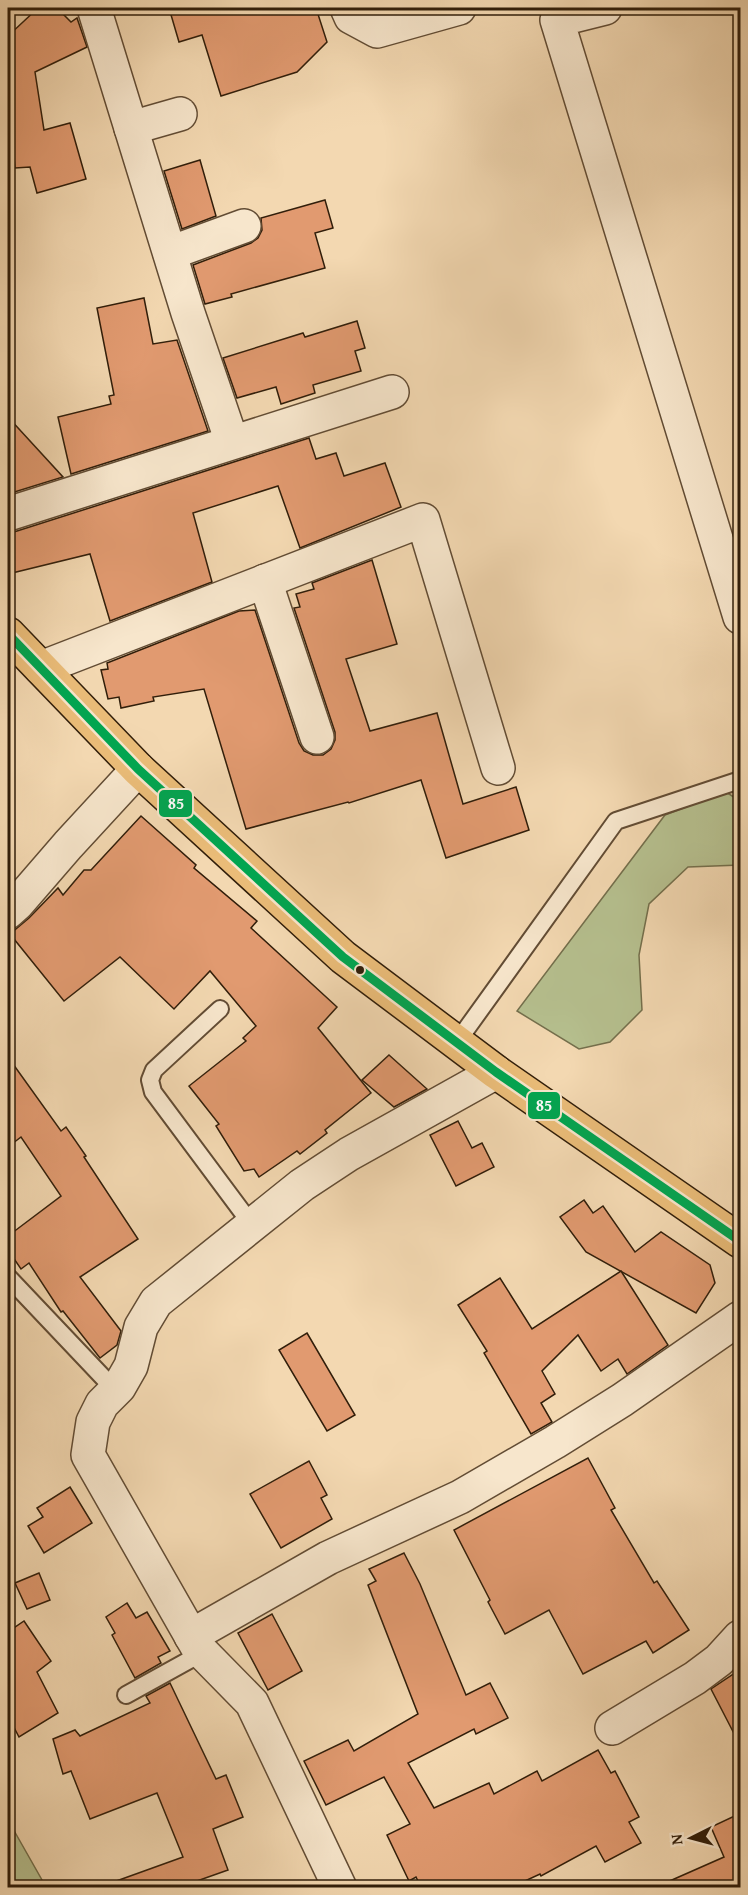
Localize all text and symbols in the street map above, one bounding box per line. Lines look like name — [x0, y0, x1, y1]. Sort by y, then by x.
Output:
line badge: 85 — [158, 789, 193, 818]
text: 85 — [168, 791, 184, 815]
unlabelled marker — [354, 964, 366, 976]
line badge: 85 — [527, 1091, 561, 1120]
text: 85 — [536, 1093, 552, 1117]
north arrow — [661, 1808, 721, 1868]
text: N — [664, 1833, 689, 1846]

